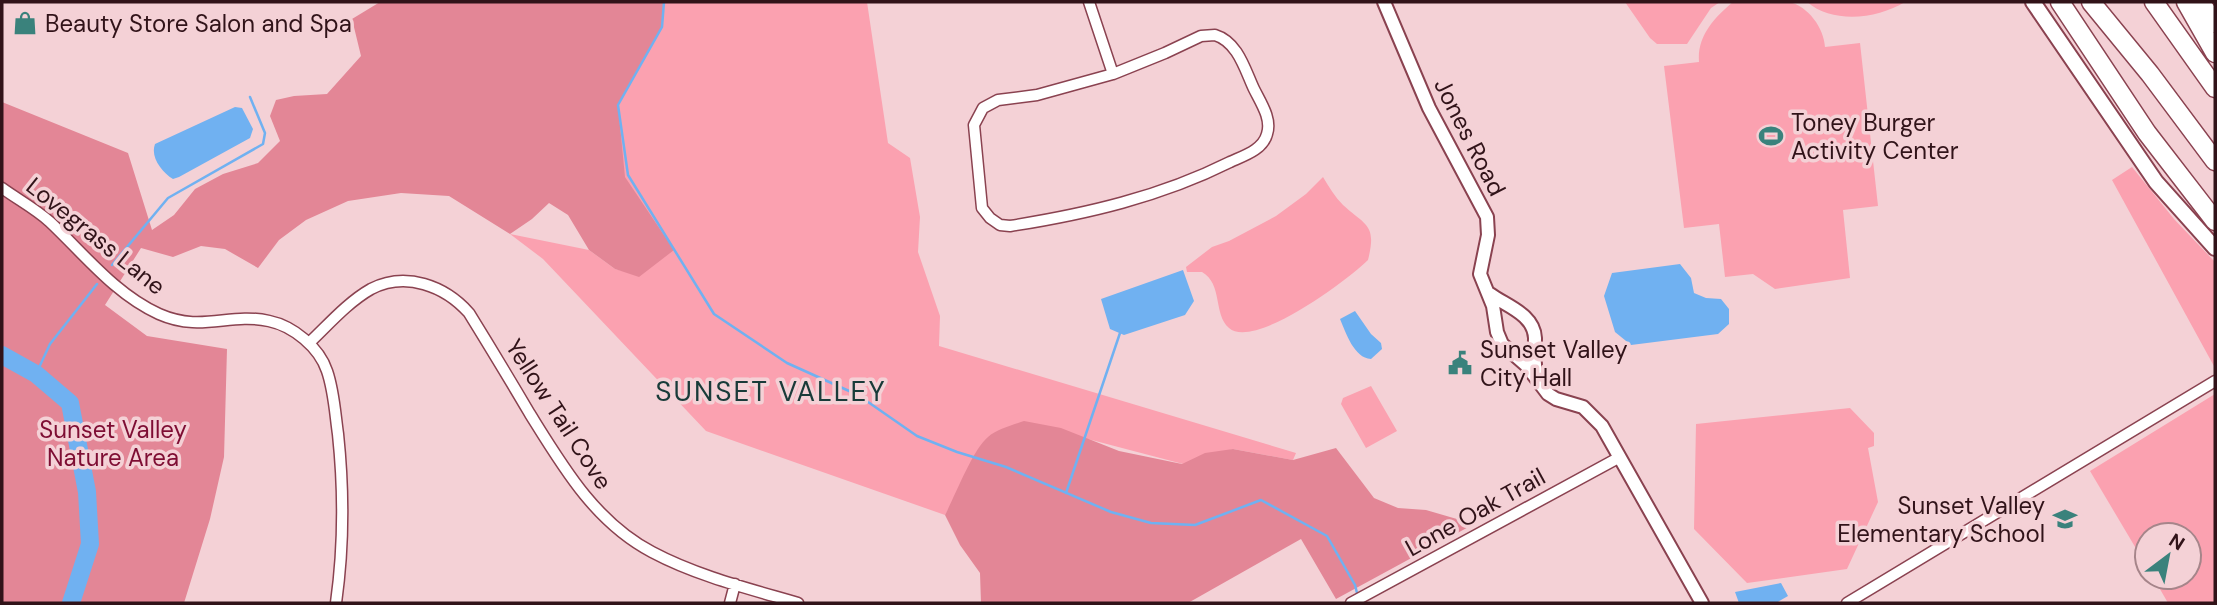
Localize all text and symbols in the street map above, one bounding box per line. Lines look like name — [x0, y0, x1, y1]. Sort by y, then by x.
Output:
place label: Beauty Store Salon and Spa — [45, 8, 352, 39]
shop icon: Beauty Store Salon and Spa — [11, 9, 39, 37]
street label: Jones Road — [1427, 73, 1513, 201]
place label: Toney Burger Activity Center — [1791, 107, 1959, 166]
sports icon: Toney Burger Activity Center — [1757, 122, 1785, 150]
street label: Lovegrass Lane — [20, 170, 172, 302]
street label: Yellow Tail Cove — [499, 333, 619, 495]
place label: Sunset Valley City Hall — [1480, 334, 1627, 393]
public building icon: Sunset Valley City Hall — [1446, 349, 1474, 377]
district label: SUNSET VALLEY — [655, 373, 887, 410]
park label: Sunset Valley Nature Area — [39, 414, 187, 473]
street label: Lone Oak Trail — [1400, 461, 1550, 563]
place label: Sunset Valley Elementary School — [1837, 490, 2045, 549]
school or university icon: Sunset Valley Elementary School — [2051, 505, 2079, 533]
north arrow — [2133, 521, 2203, 591]
text: N — [2164, 528, 2189, 556]

